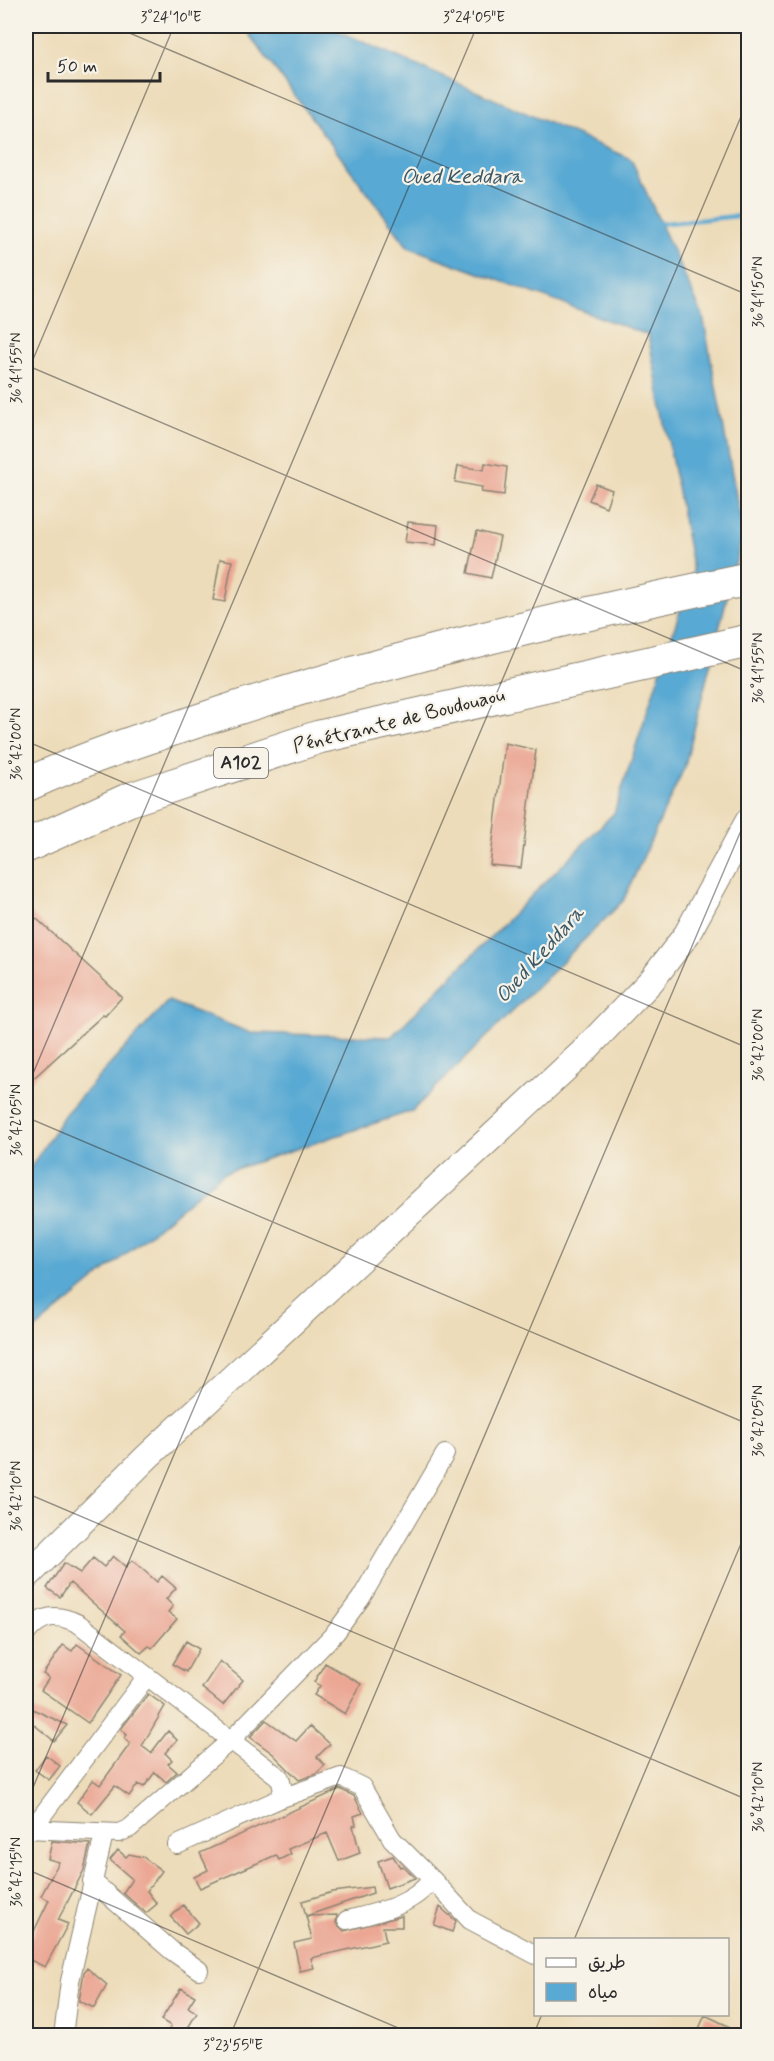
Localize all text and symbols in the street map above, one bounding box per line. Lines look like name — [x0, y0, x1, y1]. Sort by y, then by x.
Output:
text: 3°24'10"E — [141, 8, 202, 28]
text: 3°24'05"E — [443, 8, 505, 28]
scale bar — [48, 45, 160, 83]
text: 50 m — [57, 55, 97, 79]
water label: Oued Keddara — [401, 163, 524, 191]
text: 36°41'50"N — [749, 256, 769, 328]
text: 36°41'55"N — [7, 333, 27, 403]
text: 36°41'55"N — [749, 633, 769, 703]
street label: Pénétrante de Boudouaou — [290, 682, 508, 760]
text: 36°42'00"N — [7, 708, 27, 780]
road number: A102 — [214, 748, 268, 778]
water label: Oued Keddara — [489, 900, 592, 1009]
text: 36°42'00"N — [749, 1009, 769, 1081]
text: 36°42'05"N — [7, 1084, 27, 1156]
text: 36°42'05"N — [749, 1385, 769, 1457]
text: 36°42'10"N — [7, 1461, 27, 1531]
text: 36°42'10"N — [749, 1762, 769, 1832]
text: 36°42'15"N — [7, 1837, 27, 1907]
legend — [534, 1938, 729, 2016]
text: طريق — [588, 1951, 626, 1975]
text: مياه — [588, 1981, 618, 2005]
text: 3°23'55"E — [203, 2036, 263, 2056]

